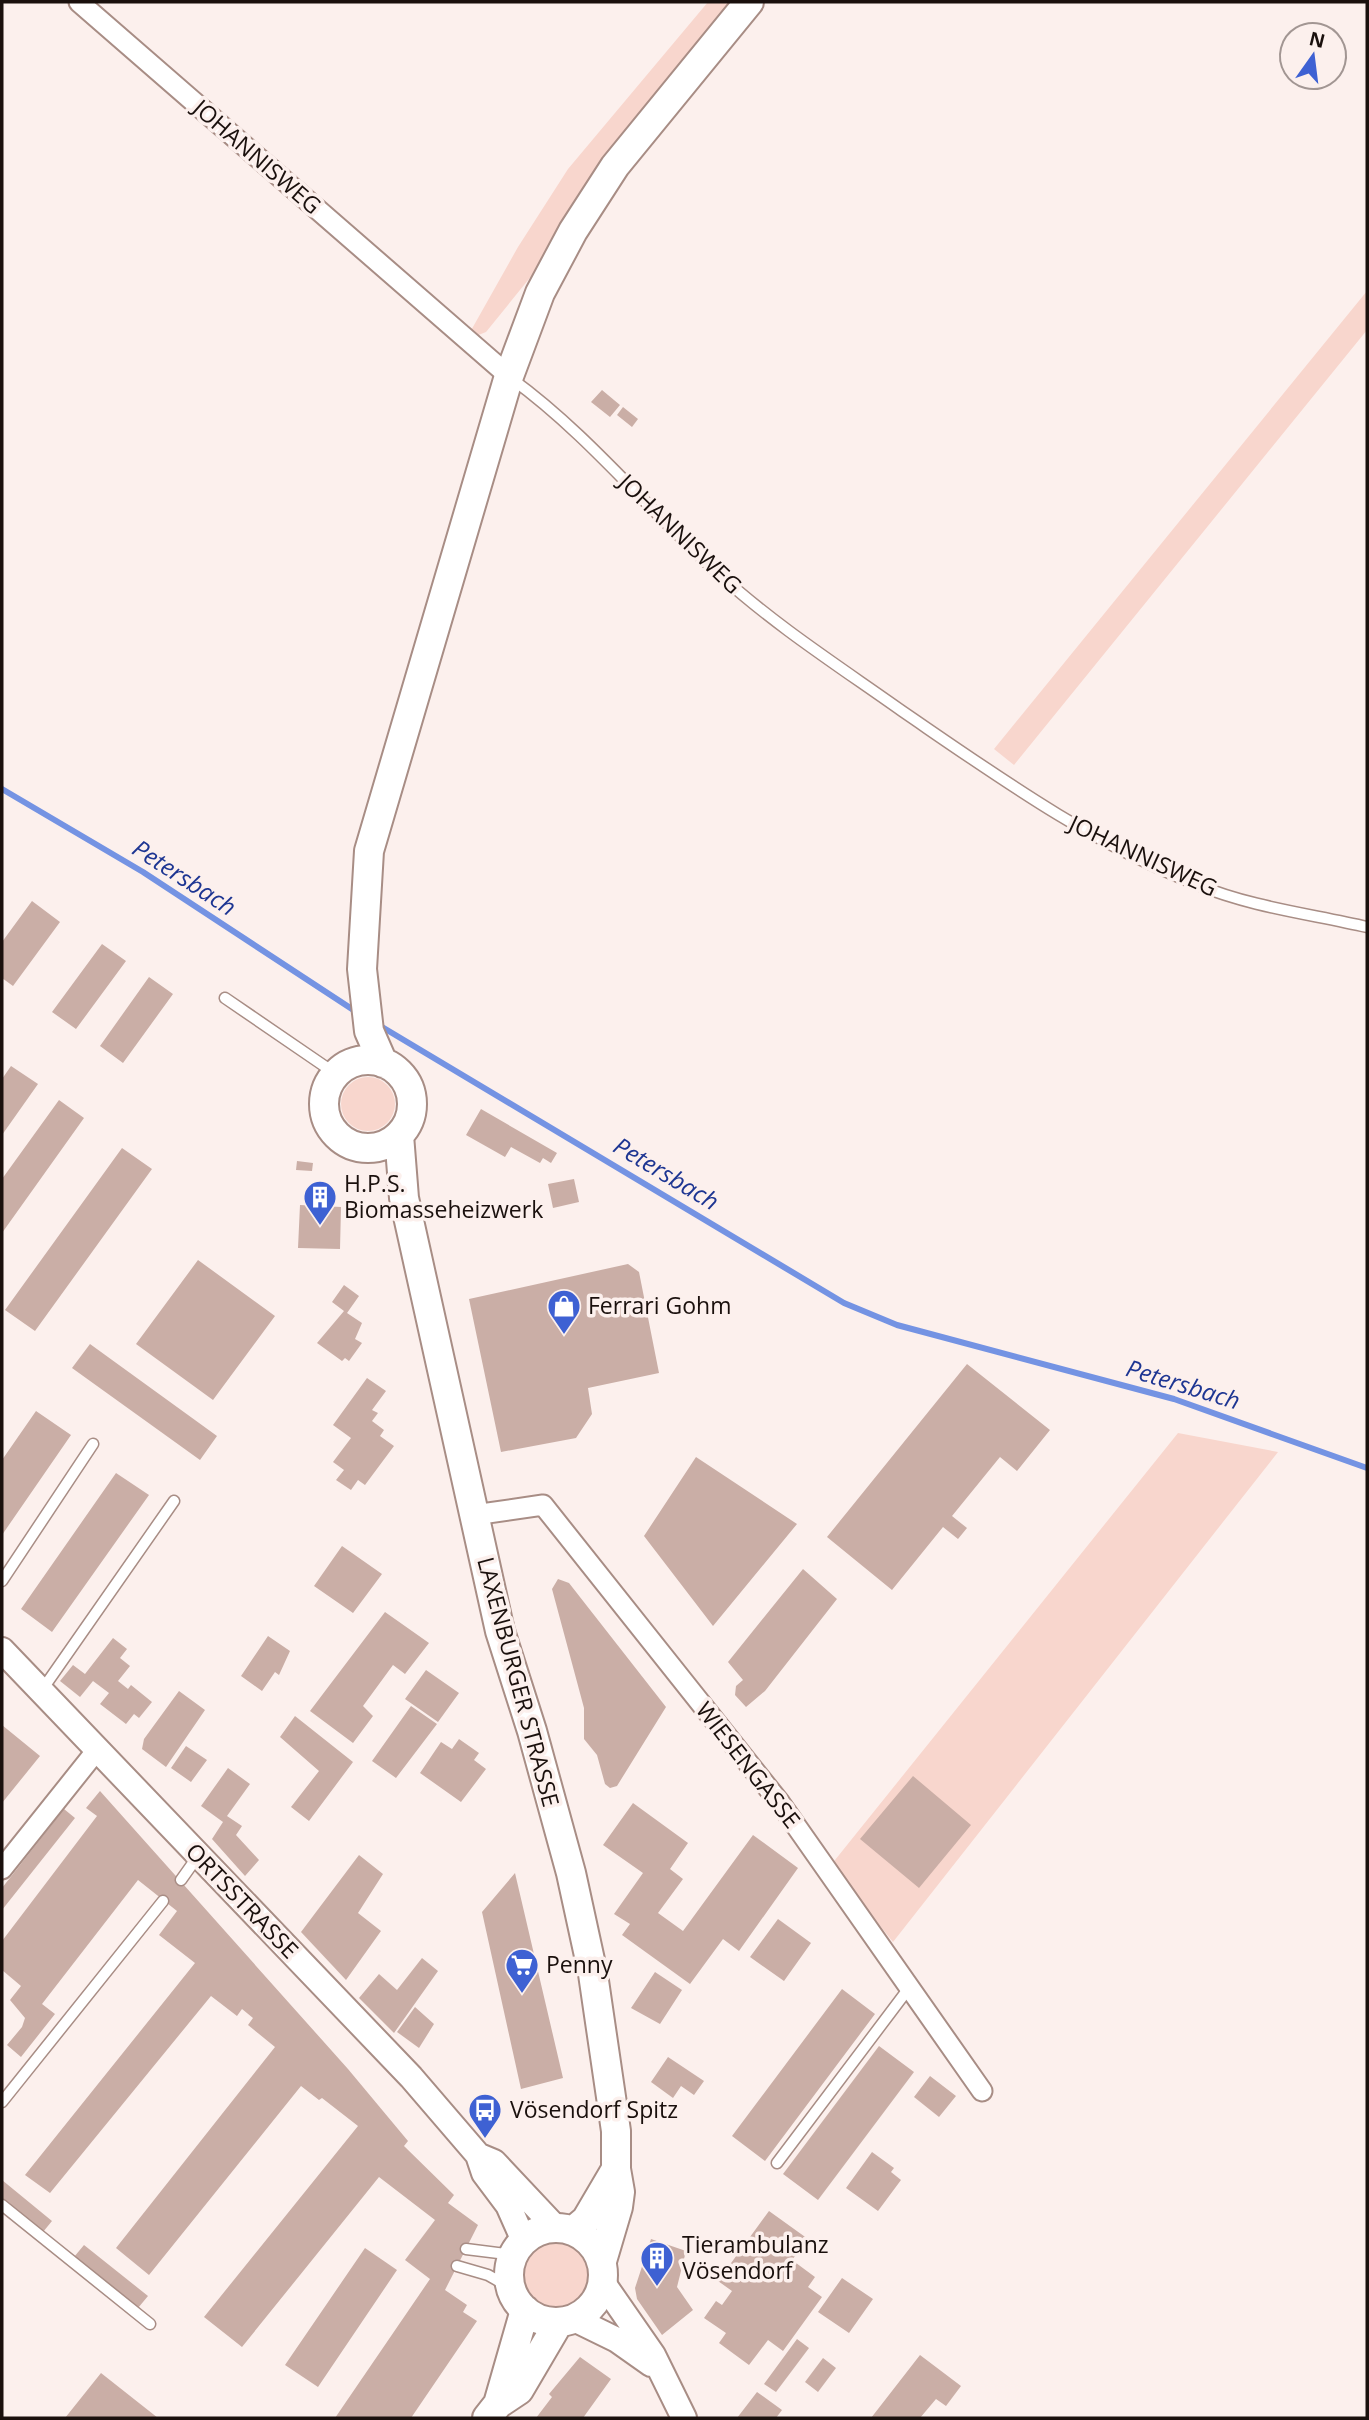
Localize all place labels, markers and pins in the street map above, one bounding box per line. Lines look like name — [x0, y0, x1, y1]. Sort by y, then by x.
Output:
place label: H.P.S. Biomasseheizwerk — [344, 1167, 543, 1225]
building icon: H.P.S. Biomasseheizwerk — [301, 1178, 339, 1227]
shop icon: Ferrari Gohm — [545, 1287, 583, 1336]
place label: Ferrari Gohm — [588, 1289, 732, 1321]
supermarket icon: Penny — [503, 1946, 541, 1995]
place label: Penny — [546, 1948, 613, 1980]
bus stop icon: Vösendorf Spitz — [466, 2091, 504, 2140]
place label: Vösendorf Spitz — [510, 2093, 678, 2125]
place label: Tierambulanz Vösendorf — [682, 2228, 829, 2286]
building icon: Tierambulanz Vösendorf — [638, 2239, 676, 2288]

